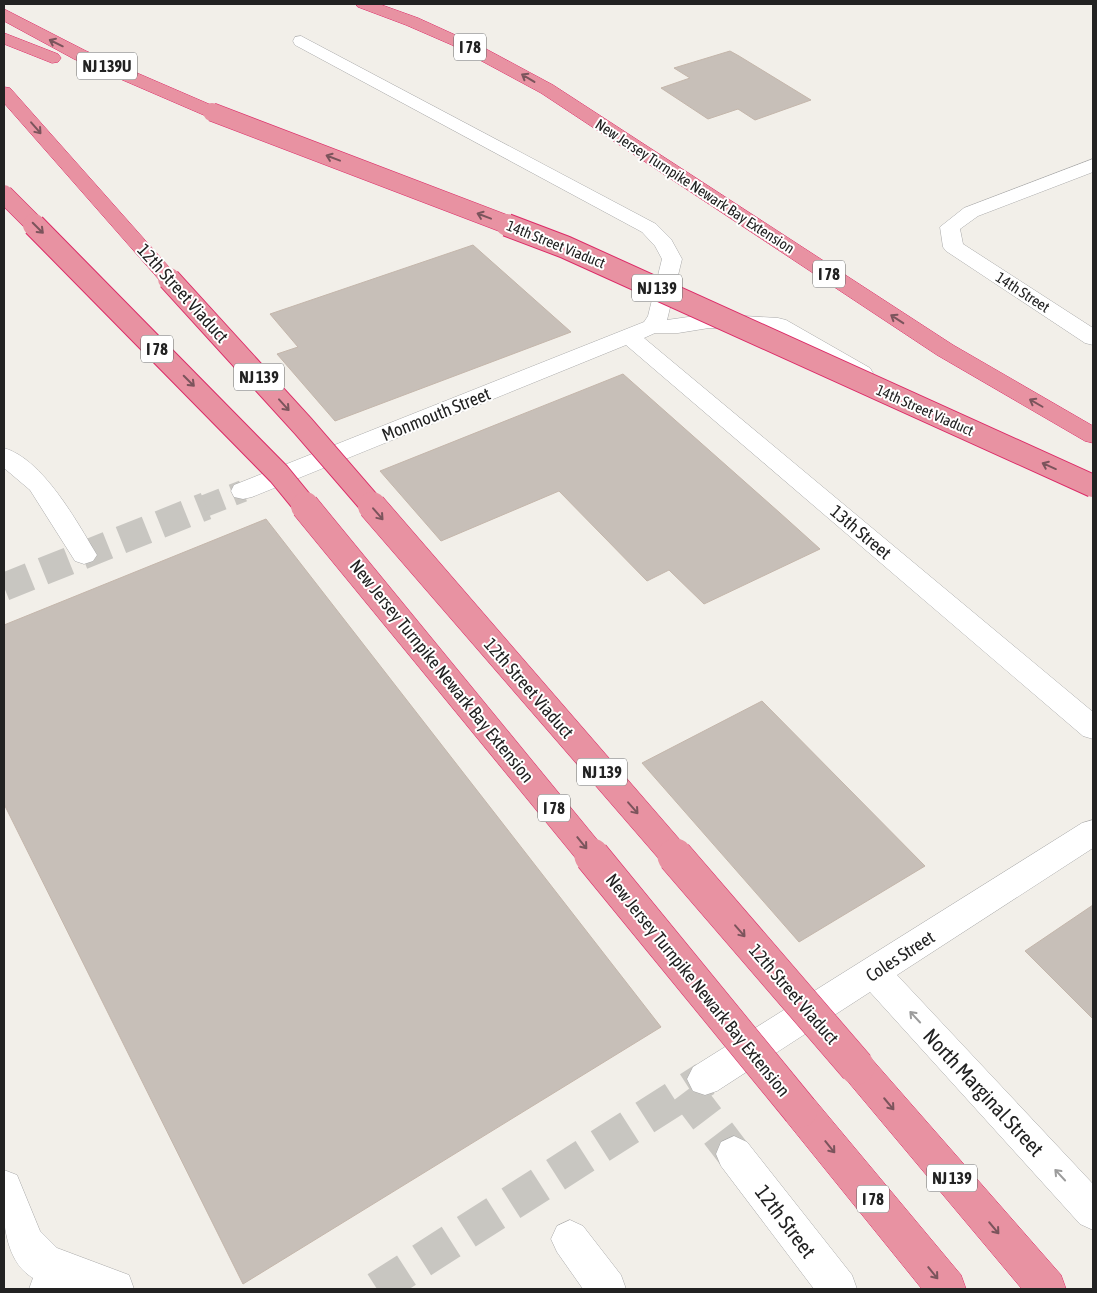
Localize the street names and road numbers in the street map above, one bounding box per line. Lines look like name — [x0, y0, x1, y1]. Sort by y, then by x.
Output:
road number: I 78 — [454, 34, 486, 61]
road number: NJ 139U — [77, 52, 137, 80]
street label: New Jersey Turnpike Newark Bay Extension — [592, 115, 798, 257]
street label: 14th Street Viaduct — [504, 217, 608, 271]
street label: 12th Street Viaduct — [133, 239, 233, 347]
road number: I 78 — [813, 260, 845, 288]
street label: 14th Street — [993, 268, 1053, 316]
road number: NJ 139 — [632, 274, 682, 302]
road number: I 78 — [141, 336, 173, 362]
road number: NJ 139 — [234, 364, 284, 391]
street label: 14th Street Viaduct — [874, 381, 976, 439]
street label: Monmouth Street — [379, 383, 493, 445]
street label: 13th Street — [826, 501, 896, 563]
street label: New Jersey Turnpike Newark Bay Extension — [346, 555, 538, 787]
street label: 12th Street Viaduct — [480, 634, 578, 742]
road number: NJ 139 — [577, 759, 627, 786]
road number: I 78 — [538, 794, 570, 821]
street label: New Jersey Turnpike Newark Bay Extension — [602, 869, 794, 1101]
street label: Coles Street — [862, 926, 938, 986]
street label: 12th Street Viaduct — [745, 940, 843, 1048]
street label: North Marginal Street — [919, 1023, 1049, 1161]
road number: NJ 139 — [927, 1164, 977, 1192]
street label: 12th Street — [751, 1180, 821, 1262]
road number: I 78 — [857, 1186, 889, 1212]

